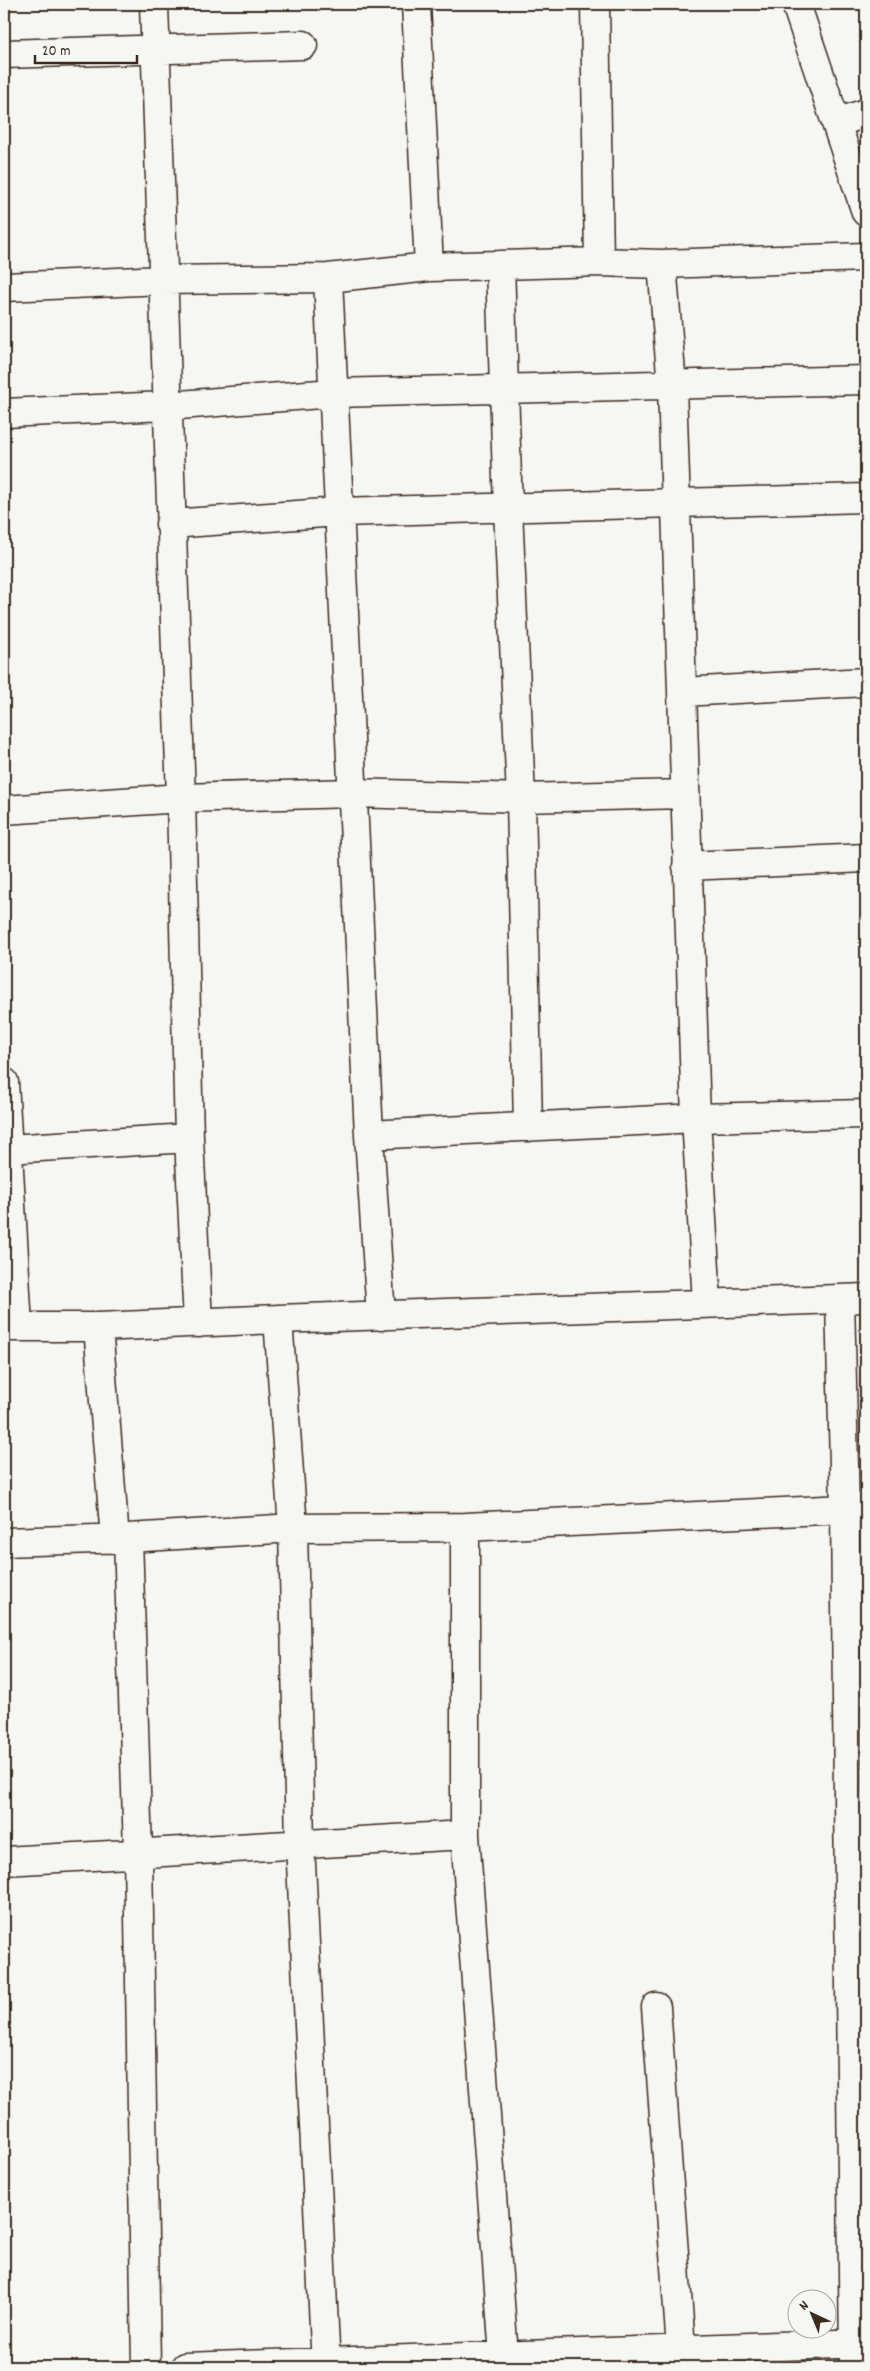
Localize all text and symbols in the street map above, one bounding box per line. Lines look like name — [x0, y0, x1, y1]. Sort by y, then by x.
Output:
scale bar — [35, 32, 138, 64]
text: 20 m — [42, 41, 70, 63]
north arrow — [788, 2288, 838, 2338]
text: N — [795, 2296, 814, 2316]

